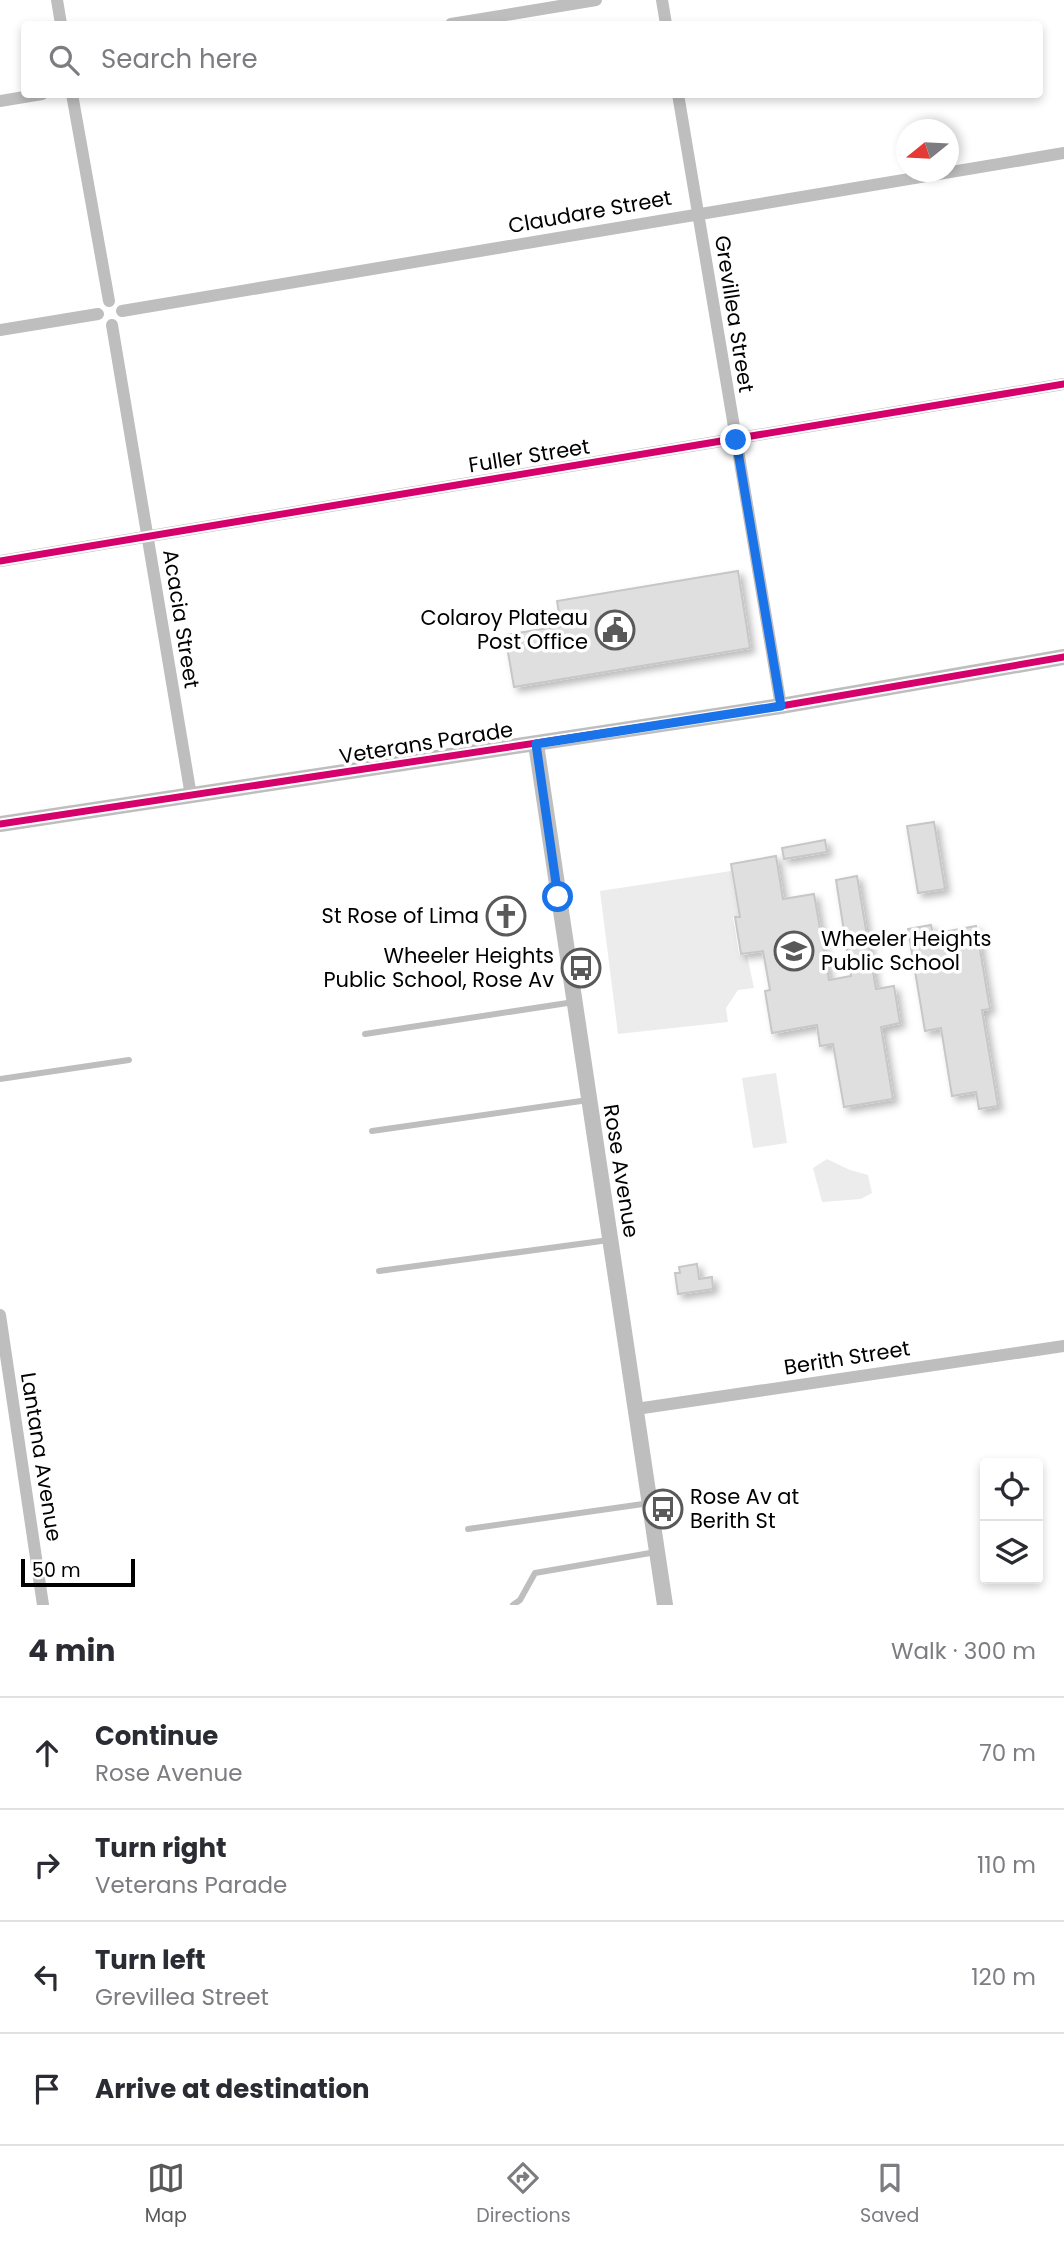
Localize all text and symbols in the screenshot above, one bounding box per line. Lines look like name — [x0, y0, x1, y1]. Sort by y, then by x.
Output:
search box — [21, 21, 1043, 98]
icon: search — [45, 41, 83, 79]
text: Search here — [101, 41, 258, 77]
north arrow — [896, 119, 959, 182]
street label: Claudare Street — [506, 183, 674, 240]
street label: Grevillea Street — [708, 233, 761, 395]
route end — [720, 424, 751, 455]
street label: Fuller Street — [466, 432, 592, 479]
street label: Acacia Street — [156, 547, 207, 690]
place label: Colaroy Plateau Post Office — [420, 603, 588, 656]
public building icon: Colaroy Plateau Post Office — [594, 609, 636, 651]
street label: Veterans Parade — [337, 714, 515, 771]
route start — [542, 881, 573, 912]
church icon: St Rose of Lima — [485, 895, 527, 937]
place label: St Rose of Lima — [322, 901, 479, 930]
place label: Wheeler Heights Public School — [821, 924, 992, 977]
school or university icon: Wheeler Heights Public School — [773, 930, 815, 972]
place label: Wheeler Heights Public School, Rose Av — [323, 941, 554, 994]
bus stop icon: Wheeler Heights Public School, Rose Av — [560, 947, 602, 989]
street label: Rose Avenue — [597, 1102, 646, 1240]
street label: Berith Street — [782, 1333, 912, 1382]
street label: Lantana Avenue — [14, 1370, 69, 1543]
map controls — [980, 1458, 1043, 1584]
button: locate — [980, 1458, 1043, 1521]
place label: Rose Av at Berith St — [690, 1482, 799, 1535]
bus stop icon: Rose Av at Berith St — [642, 1488, 684, 1530]
button: layers — [980, 1521, 1043, 1584]
scale bar — [21, 1556, 135, 1588]
text: 50 m — [32, 1557, 81, 1584]
text: 4 min — [28, 1629, 116, 1672]
text: Walk · 300 m — [891, 1635, 1036, 1667]
text: Continue — [95, 1718, 218, 1754]
icon: ahead — [28, 1734, 66, 1772]
text: 70 m — [979, 1737, 1036, 1769]
text: Rose Avenue — [95, 1757, 242, 1789]
text: Turn right — [95, 1830, 227, 1866]
icon: right — [28, 1846, 66, 1884]
text: 110 m — [977, 1849, 1036, 1881]
text: Veterans Parade — [95, 1869, 287, 1901]
text: Turn left — [95, 1942, 206, 1978]
icon: left — [28, 1958, 66, 1996]
text: 120 m — [971, 1961, 1036, 1993]
text: Grevillea Street — [95, 1981, 269, 2013]
icon: arrive — [28, 2070, 66, 2108]
text: Arrive at destination — [95, 2071, 370, 2107]
tab: Map — [145, 2159, 187, 2230]
tab: Directions — [476, 2159, 571, 2230]
tab: Saved — [860, 2159, 919, 2230]

